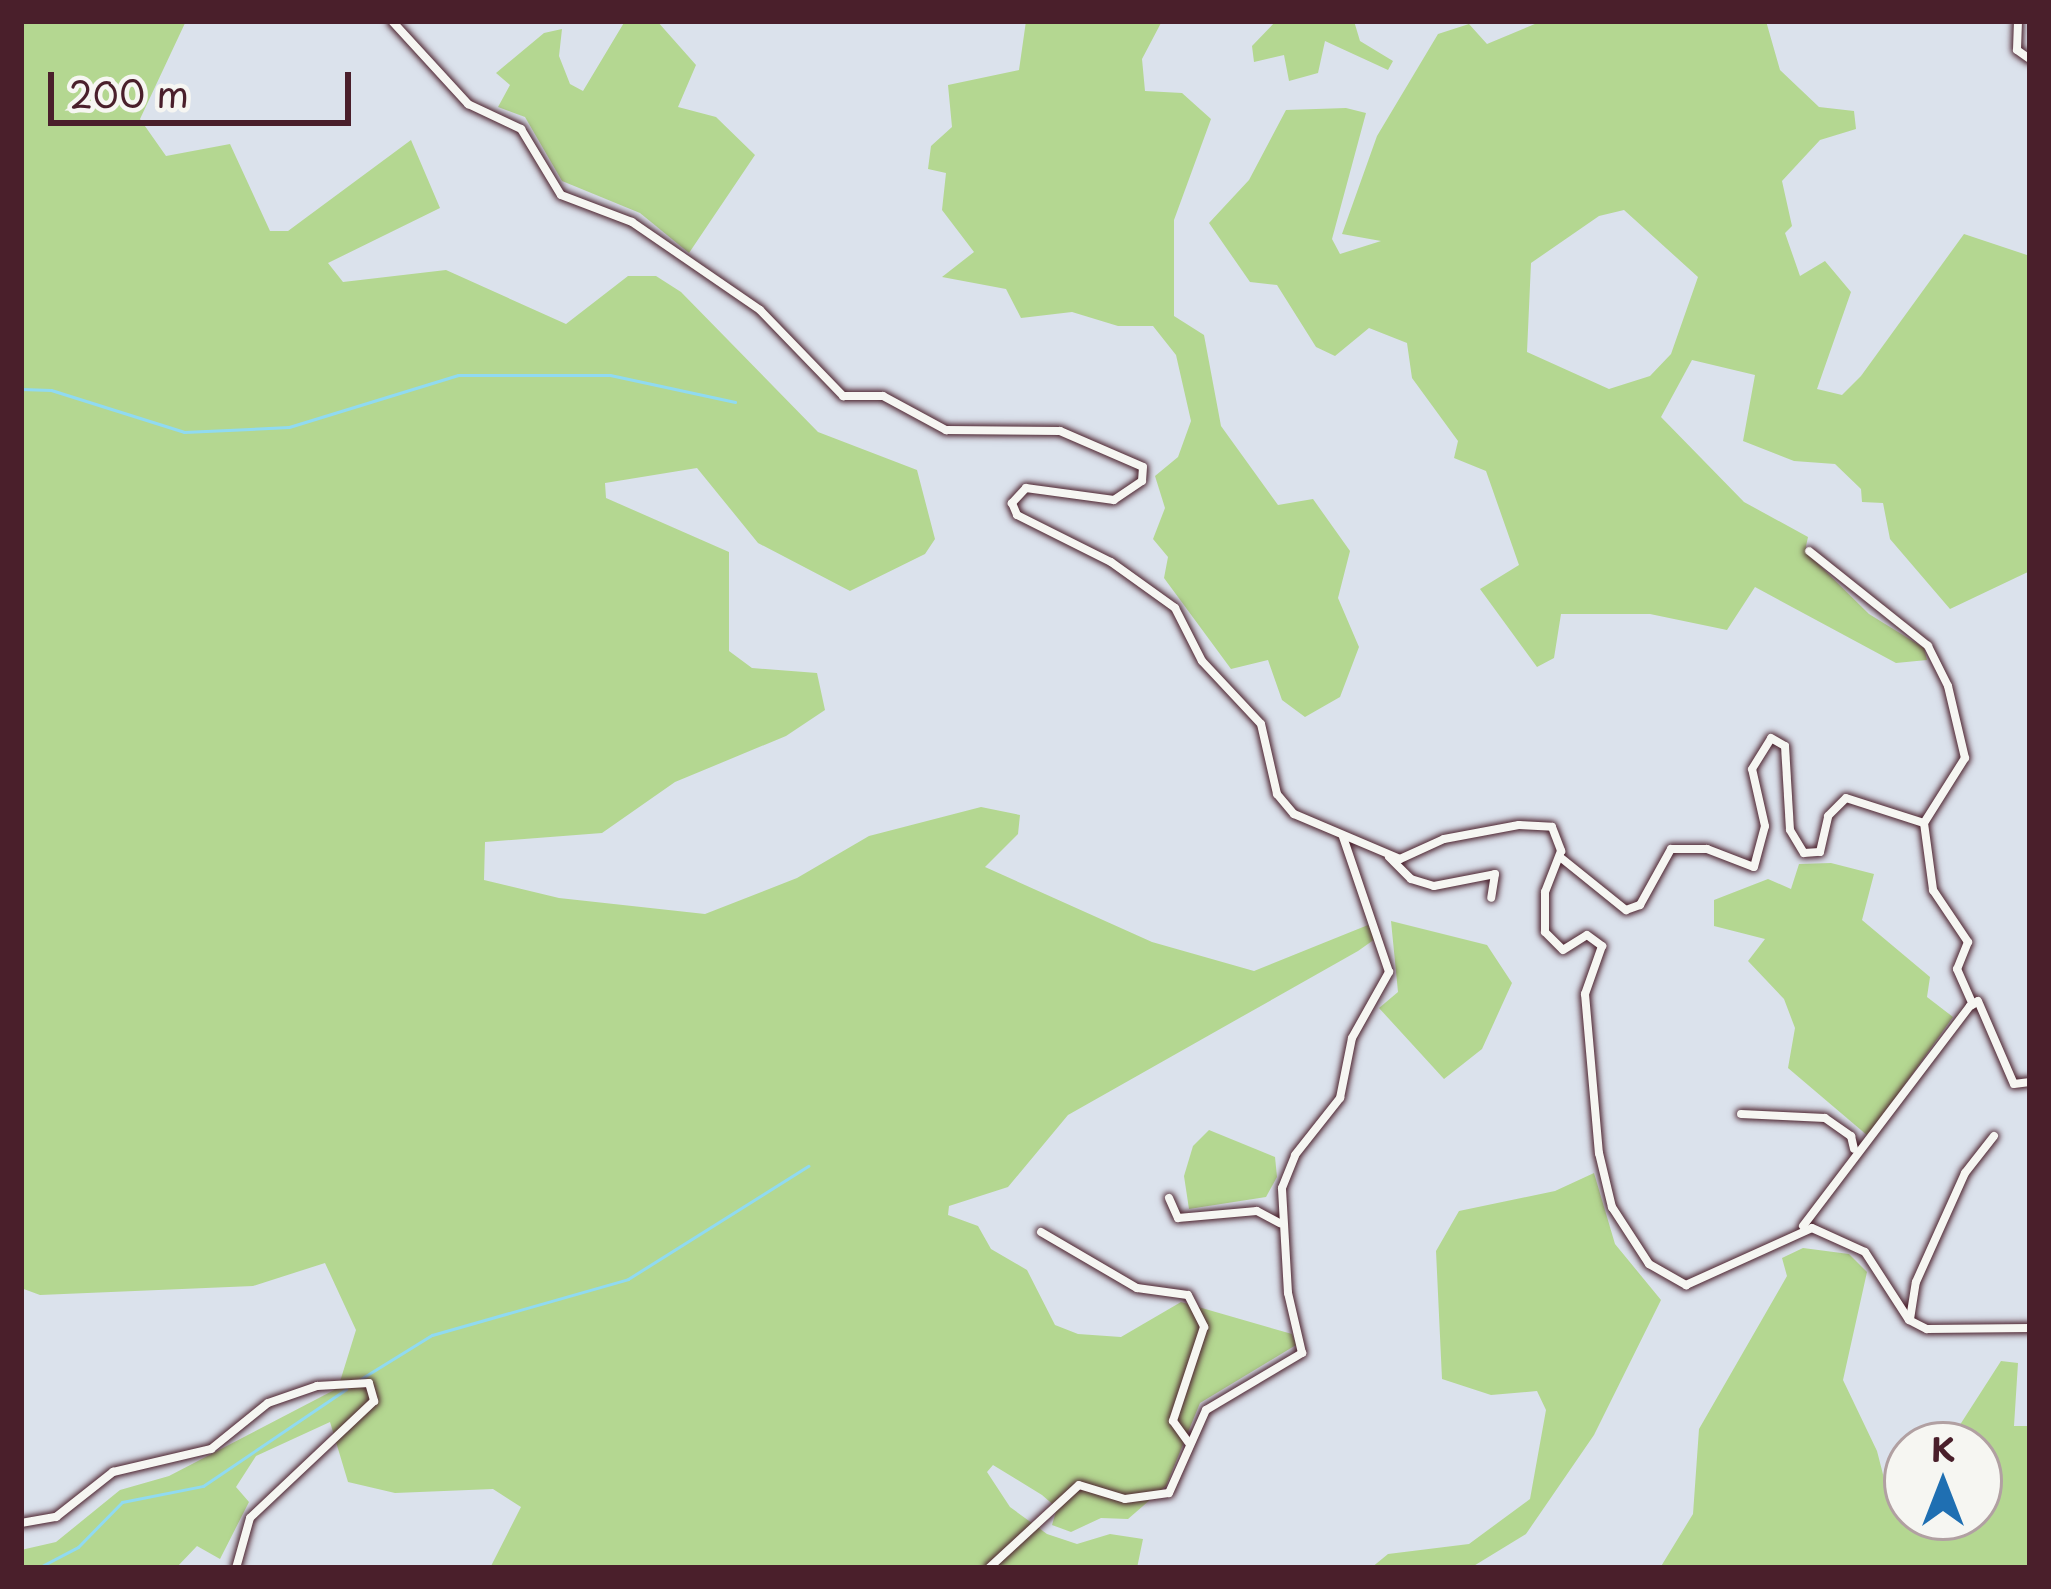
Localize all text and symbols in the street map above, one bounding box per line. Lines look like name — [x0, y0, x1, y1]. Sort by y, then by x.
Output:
scale bar — [54, 48, 357, 122]
text: 200 m — [69, 66, 189, 120]
north arrow — [1883, 1421, 2003, 1541]
text: K — [1931, 1423, 1955, 1473]

